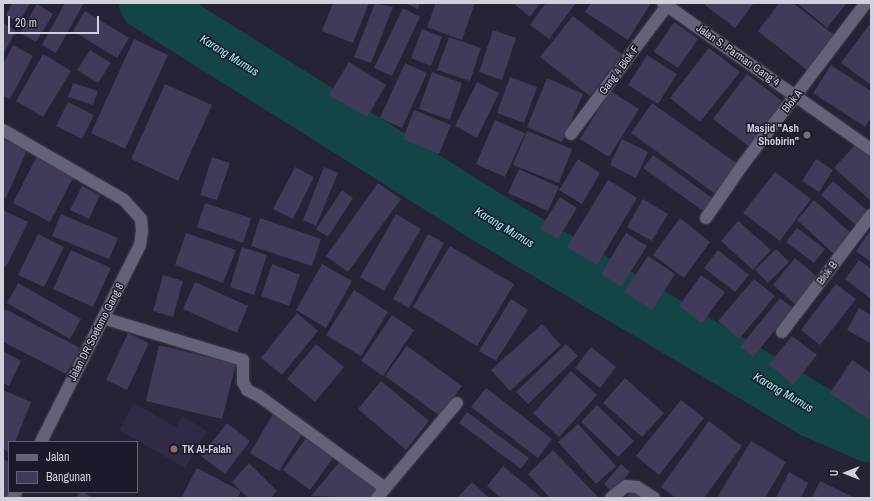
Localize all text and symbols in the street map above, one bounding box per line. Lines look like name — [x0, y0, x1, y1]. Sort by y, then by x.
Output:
scale bar — [10, 8, 101, 34]
text: 20 m — [15, 15, 37, 31]
street label: Jalan S. Parman Gang 4 — [694, 21, 782, 89]
water label: Karang Mumus — [197, 32, 261, 80]
street label: Gang 4 Blok F — [596, 43, 642, 97]
street label: Blok A — [779, 87, 805, 115]
place label: Masjid "Ash Shobirin" — [747, 122, 799, 148]
marker: Masjid "Ash Shobirin" — [802, 130, 812, 140]
water label: Karang Mumus — [472, 205, 536, 251]
street label: Blok B — [814, 259, 840, 287]
street label: Jalan DR Soetomo Gang 8 — [66, 281, 126, 383]
water label: Karang Mumus — [751, 370, 815, 416]
legend — [8, 441, 138, 493]
place label: TK Al-Falah — [182, 442, 232, 456]
marker: TK Al-Falah — [169, 444, 179, 454]
text: Jalan — [46, 449, 70, 465]
north arrow — [826, 453, 866, 493]
text: Bangunan — [46, 469, 91, 485]
text: U — [827, 470, 841, 476]

